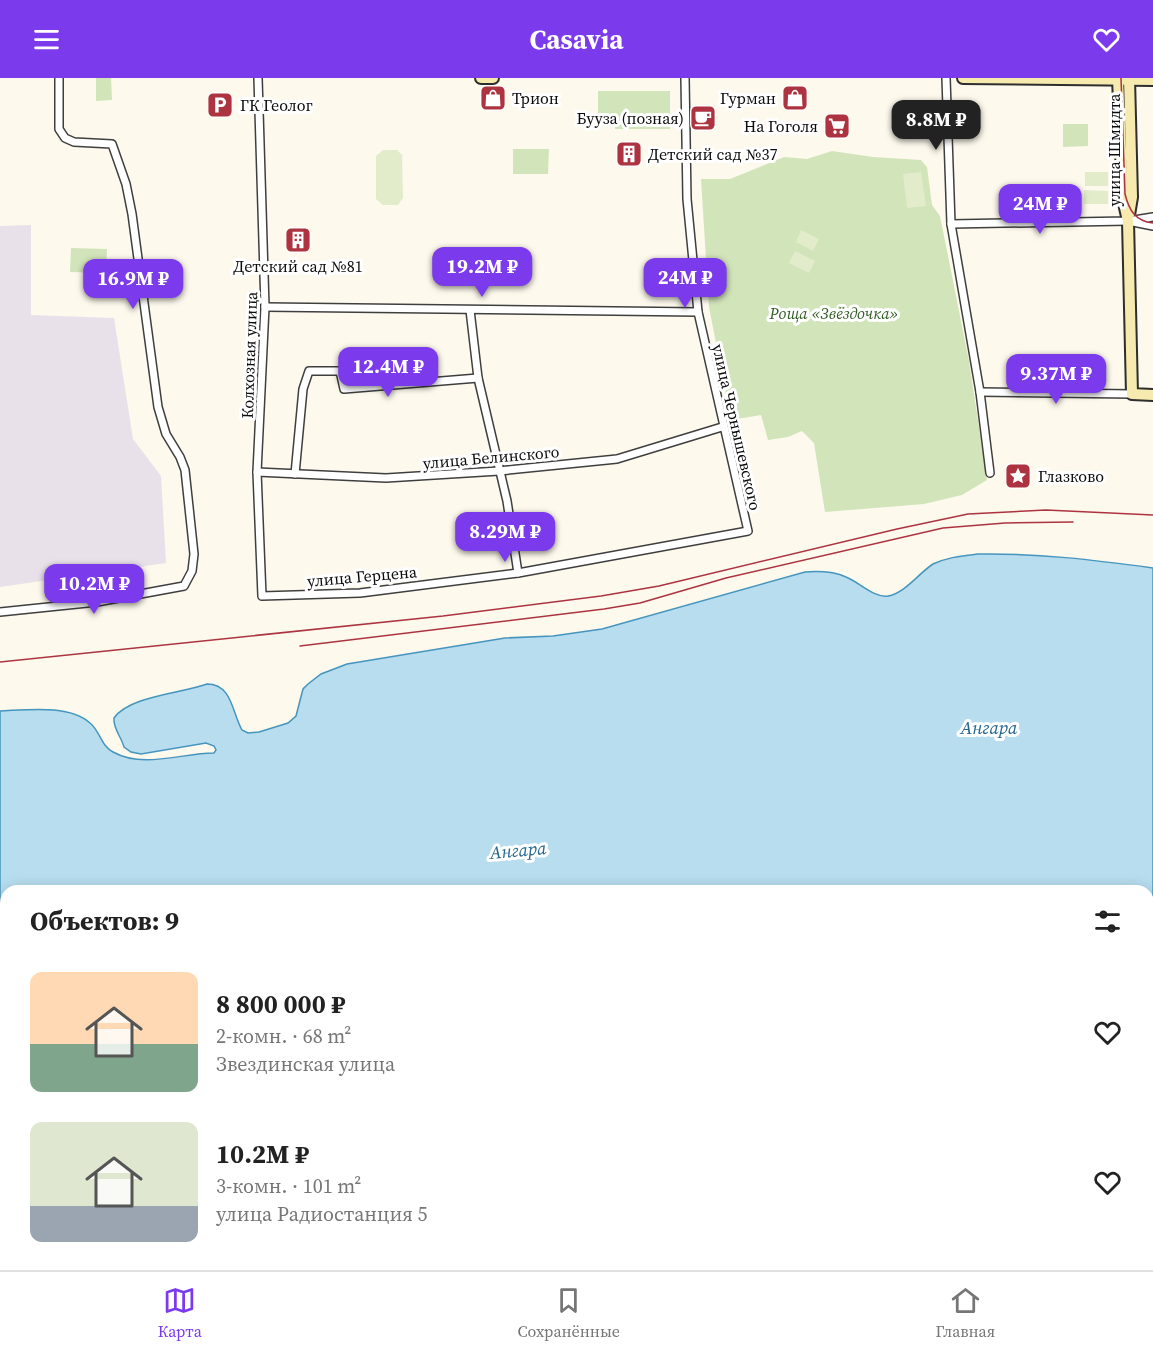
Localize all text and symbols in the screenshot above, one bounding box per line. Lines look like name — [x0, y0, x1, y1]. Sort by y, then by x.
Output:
text: Casavia — [529, 21, 624, 58]
icon: menu — [30, 23, 63, 56]
icon: heart — [1090, 23, 1123, 56]
shop icon: Трион — [478, 83, 508, 113]
shop icon: Гурман — [780, 83, 810, 113]
place label: Трион — [512, 87, 559, 109]
place label: Гурман — [720, 87, 776, 109]
parking icon: ГК Геолог — [205, 90, 235, 120]
street label: улица Шмидта — [1103, 93, 1125, 206]
place label: ГК Геолог — [240, 94, 313, 116]
pin: 8.8M ₽ — [887, 100, 985, 151]
cafe icon: Бууза (позная) — [688, 103, 718, 133]
text: 8.8M ₽ — [906, 105, 966, 133]
place label: Бууза (позная) — [576, 107, 684, 129]
supermarket icon: На Гоголя — [822, 111, 852, 141]
place label: На Гоголя — [744, 115, 818, 137]
building icon: Детский сад №37 — [614, 139, 644, 169]
place label: Детский сад №37 — [648, 143, 777, 165]
pin: 24M ₽ — [998, 184, 1082, 235]
text: 24M ₽ — [1013, 189, 1067, 217]
building icon: Детский сад №81 — [283, 225, 313, 255]
pin: 19.2M ₽ — [427, 247, 537, 298]
text: 19.2M ₽ — [446, 252, 518, 280]
place label: Детский сад №81 — [233, 255, 363, 277]
pin: 24M ₽ — [643, 258, 727, 309]
pin: 16.9M ₽ — [78, 259, 188, 310]
text: 24M ₽ — [658, 263, 712, 291]
text: 16.9M ₽ — [97, 264, 169, 292]
street label: Колхозная улица — [236, 290, 262, 419]
park label: Роща «Звёздочка» — [769, 302, 898, 324]
street label: улица Чернышевского — [707, 342, 767, 513]
pin: 12.4M ₽ — [333, 347, 443, 398]
text: 12.4M ₽ — [352, 352, 424, 380]
pin: 9.37M ₽ — [1001, 354, 1111, 405]
text: 9.37M ₽ — [1020, 359, 1092, 387]
street label: улица Белинского — [422, 440, 560, 474]
place icon: Глазково — [1003, 461, 1033, 491]
place label: Глазково — [1038, 465, 1104, 487]
pin: 8.29M ₽ — [450, 512, 560, 563]
text: 8.29M ₽ — [469, 517, 541, 545]
street label: улица Герцена — [306, 560, 419, 592]
pin: 10.2M ₽ — [39, 564, 149, 615]
text: 10.2M ₽ — [58, 569, 130, 597]
water label: Ангара — [960, 715, 1018, 740]
water label: Ангара — [488, 835, 548, 865]
text: Объектов: 9 — [30, 903, 179, 939]
icon: filters — [1091, 905, 1124, 938]
text: 8 800 000 ₽ — [216, 986, 345, 1022]
icon: home — [78, 996, 150, 1068]
icon: heart — [1091, 1016, 1124, 1049]
text: 2-комн. · 68 m² — [216, 1022, 351, 1050]
text: Звездинская улица — [216, 1050, 395, 1078]
text: 10.2M ₽ — [216, 1136, 309, 1172]
icon: home — [78, 1146, 150, 1218]
icon: heart — [1091, 1166, 1124, 1199]
text: 3-комн. · 101 m² — [216, 1172, 361, 1200]
text: улица Радиостанция 5 — [216, 1200, 428, 1228]
tab: Карта — [158, 1284, 202, 1342]
tab: Сохранённые — [517, 1284, 620, 1342]
tab: Главная — [935, 1284, 995, 1342]

